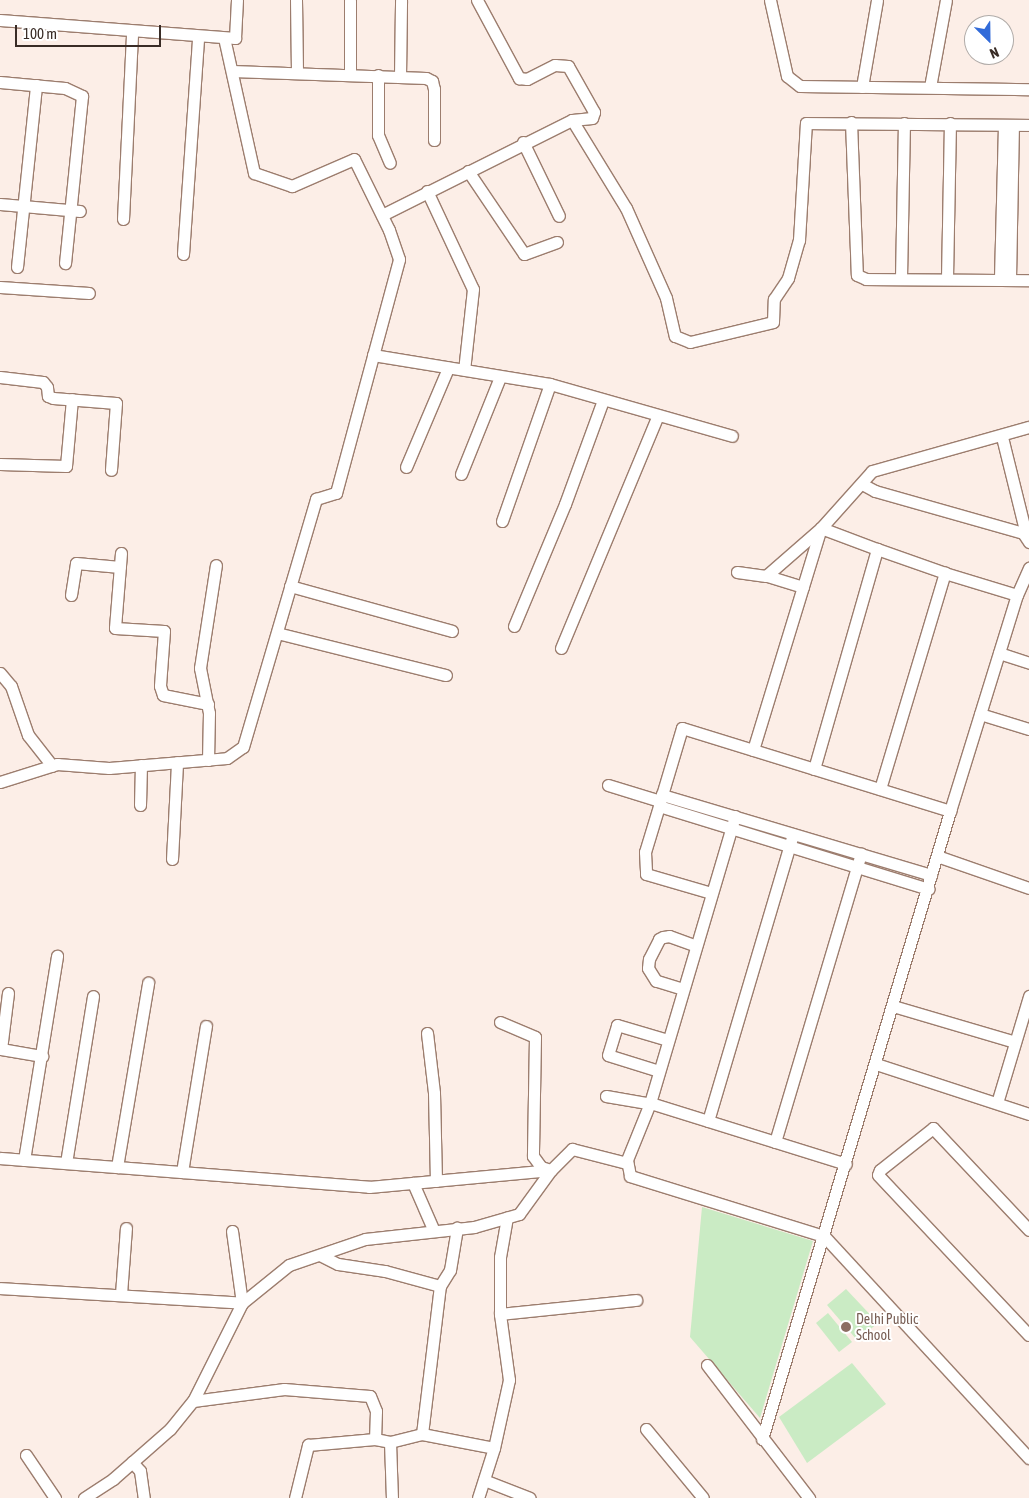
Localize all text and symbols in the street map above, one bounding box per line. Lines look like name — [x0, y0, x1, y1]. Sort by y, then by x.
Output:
scale bar — [18, 15, 164, 47]
north arrow — [964, 15, 1014, 65]
text: 100 m — [23, 25, 57, 42]
text: N — [988, 44, 1001, 62]
place label: Delhi Public School — [856, 1311, 918, 1344]
marker: Delhi Public School — [840, 1321, 852, 1333]

